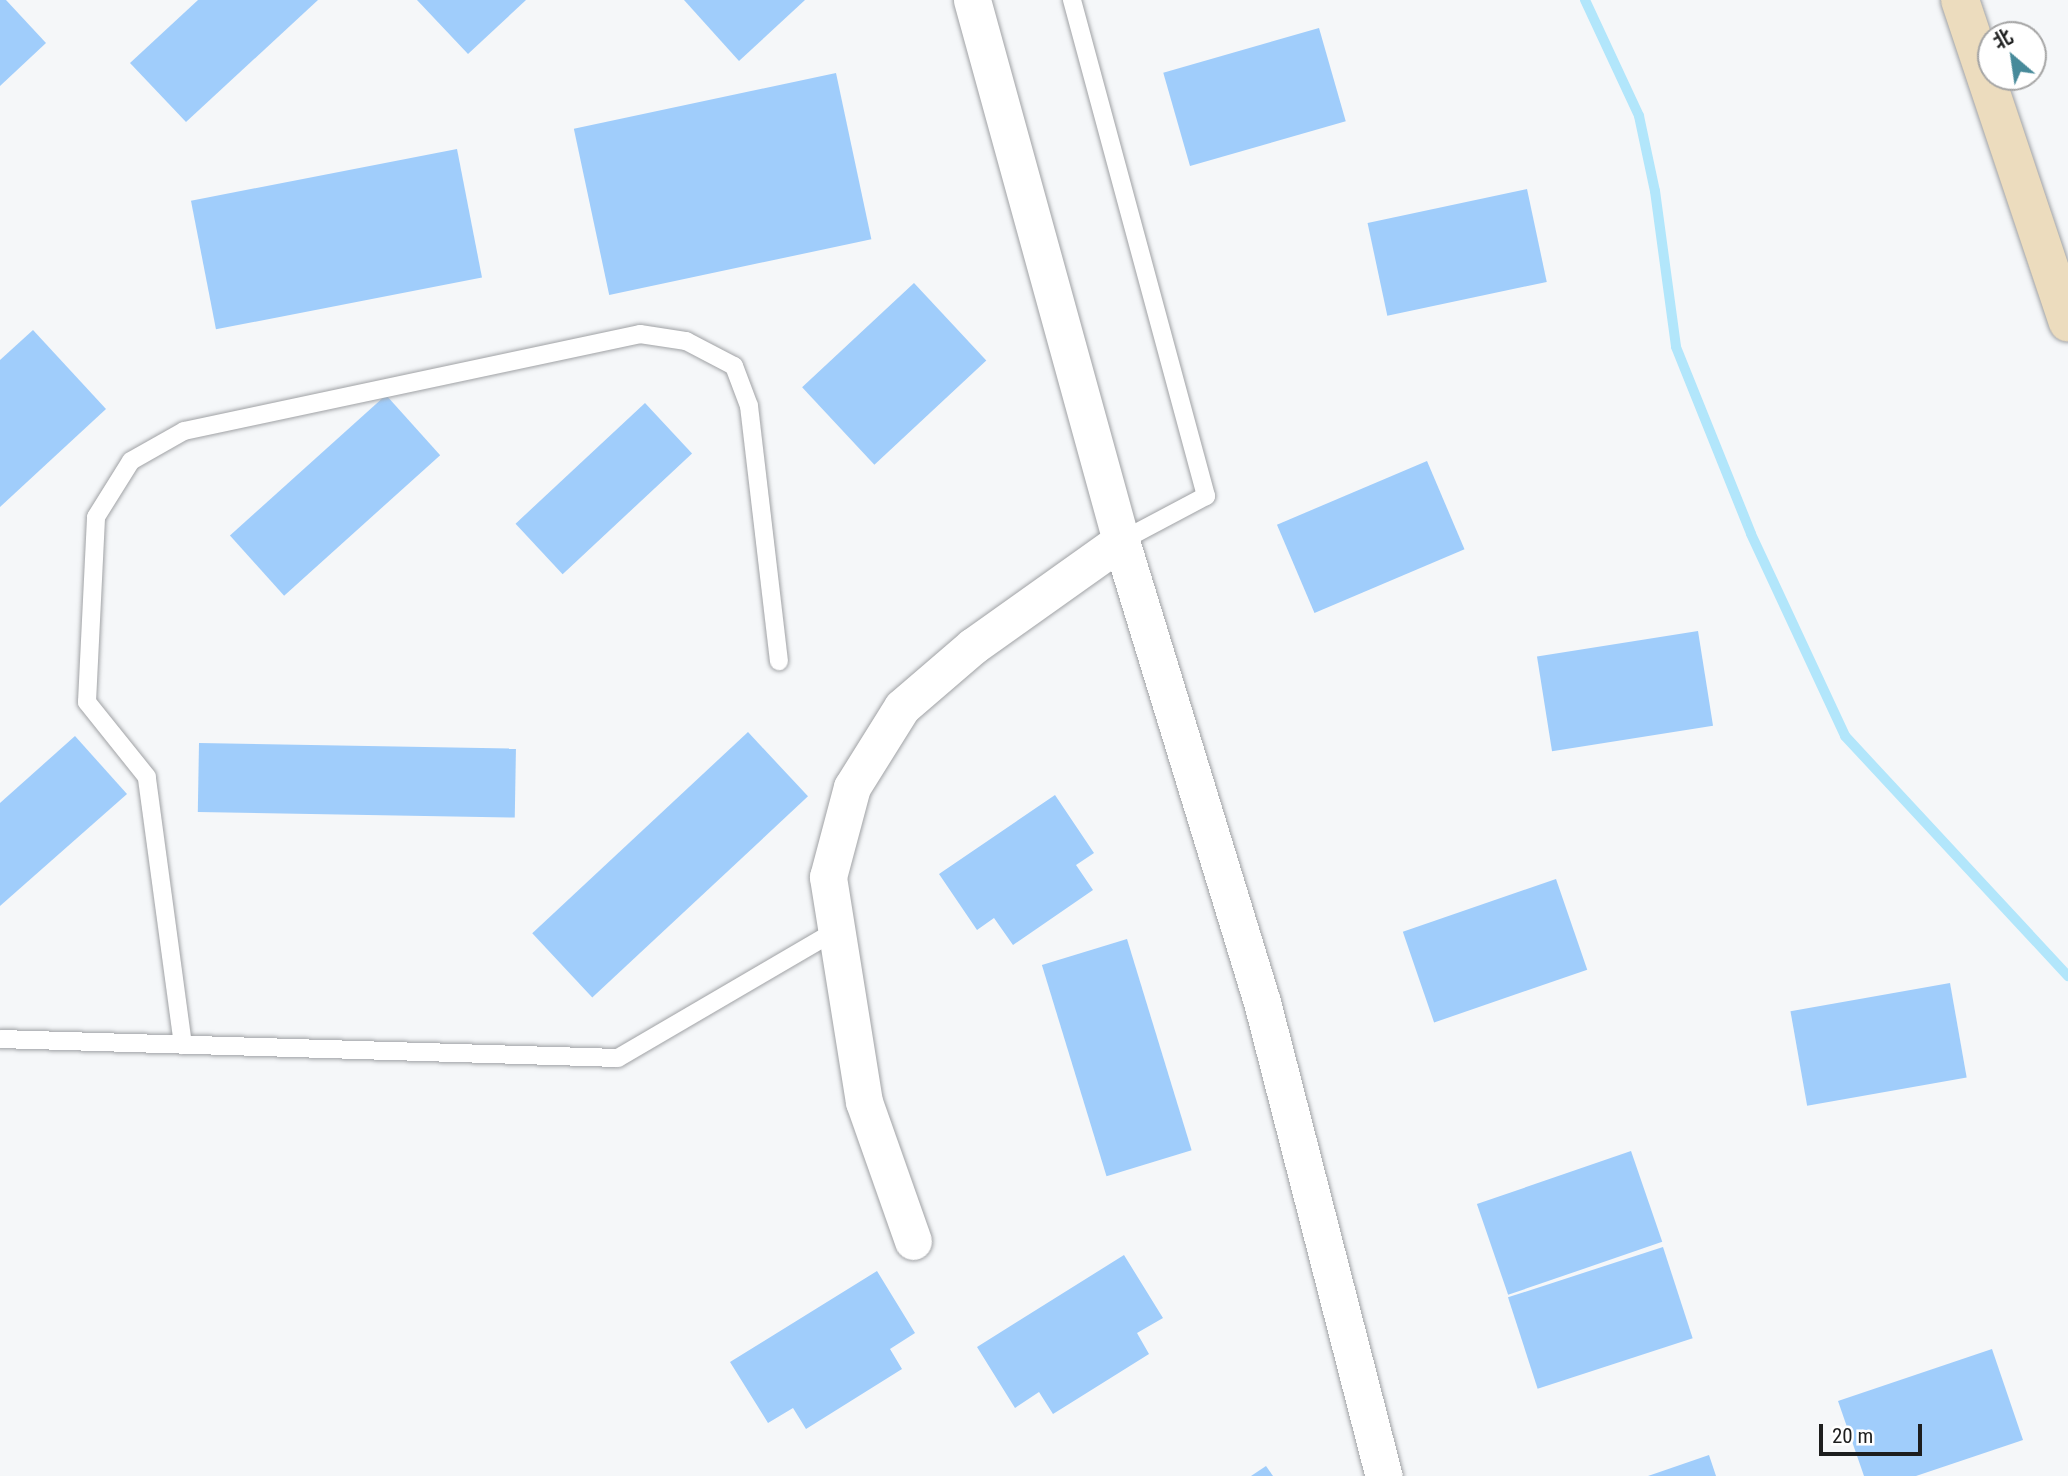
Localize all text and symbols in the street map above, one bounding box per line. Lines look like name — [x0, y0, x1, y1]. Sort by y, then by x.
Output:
north arrow — [1977, 21, 2047, 91]
text: 北 — [1989, 24, 2016, 54]
scale bar — [1823, 1410, 1926, 1454]
text: 20 m — [1832, 1424, 1873, 1448]

